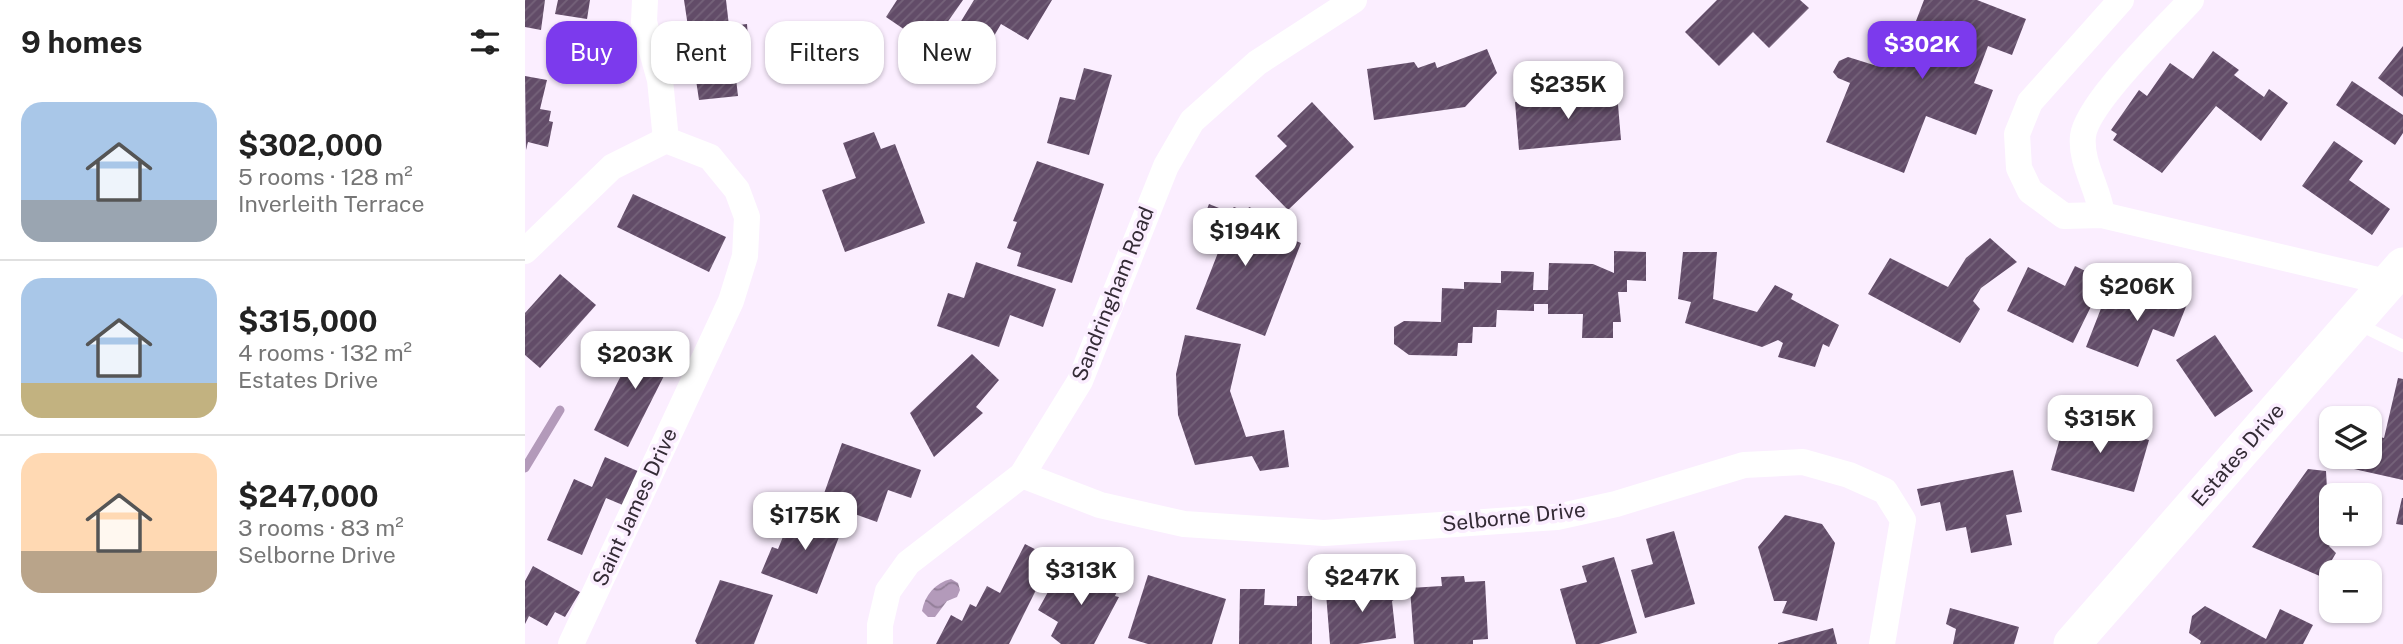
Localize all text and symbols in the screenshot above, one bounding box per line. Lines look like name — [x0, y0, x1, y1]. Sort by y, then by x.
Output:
chip: Buy — [546, 21, 637, 84]
chip: Rent — [651, 21, 751, 84]
chip: Filters — [765, 21, 884, 84]
chip: New — [898, 21, 996, 84]
pin: $302K — [1873, 22, 1971, 81]
icon: filters — [466, 23, 504, 61]
text: 9 homes — [21, 24, 143, 60]
text: $302K — [1884, 30, 1960, 57]
pin: $235K — [1519, 61, 1617, 121]
text: $235K — [1529, 70, 1607, 97]
text: $302,000 — [238, 127, 383, 163]
icon: home — [77, 130, 161, 214]
text: 5 rooms · 128 m² — [238, 163, 413, 190]
text: Inverleith Terrace — [238, 190, 425, 217]
street label: Sandringham Road — [1066, 203, 1159, 385]
pin: $194K — [1196, 208, 1294, 268]
text: $194K — [1209, 217, 1281, 244]
pin: $206K — [2088, 264, 2186, 323]
text: $206K — [2099, 272, 2175, 299]
text: $315,000 — [238, 303, 378, 339]
icon: home — [77, 306, 161, 390]
pin: $203K — [586, 332, 684, 391]
text: 4 rooms · 132 m² — [238, 339, 412, 366]
text: $203K — [597, 340, 673, 367]
text: Estates Drive — [238, 366, 378, 393]
pin: $315K — [2051, 396, 2149, 455]
street label: Estates Drive — [2186, 398, 2289, 511]
text: $315K — [2064, 404, 2136, 431]
map controls — [2319, 406, 2382, 623]
button: layers — [2319, 406, 2382, 469]
street label: Saint James Drive — [587, 424, 682, 590]
text: $247,000 — [238, 478, 379, 514]
icon: home — [77, 481, 161, 565]
button: + — [2319, 483, 2382, 546]
pin: $175K — [756, 492, 854, 552]
street label: Selborne Drive — [1441, 497, 1587, 536]
text: $175K — [769, 501, 841, 528]
text: 3 rooms · 83 m² — [238, 514, 404, 541]
text: Selborne Drive — [238, 541, 396, 568]
pin: $313K — [1032, 548, 1130, 607]
pin: $247K — [1313, 554, 1411, 614]
text: $313K — [1045, 556, 1117, 583]
button: − — [2319, 560, 2382, 623]
text: $247K — [1324, 563, 1400, 590]

